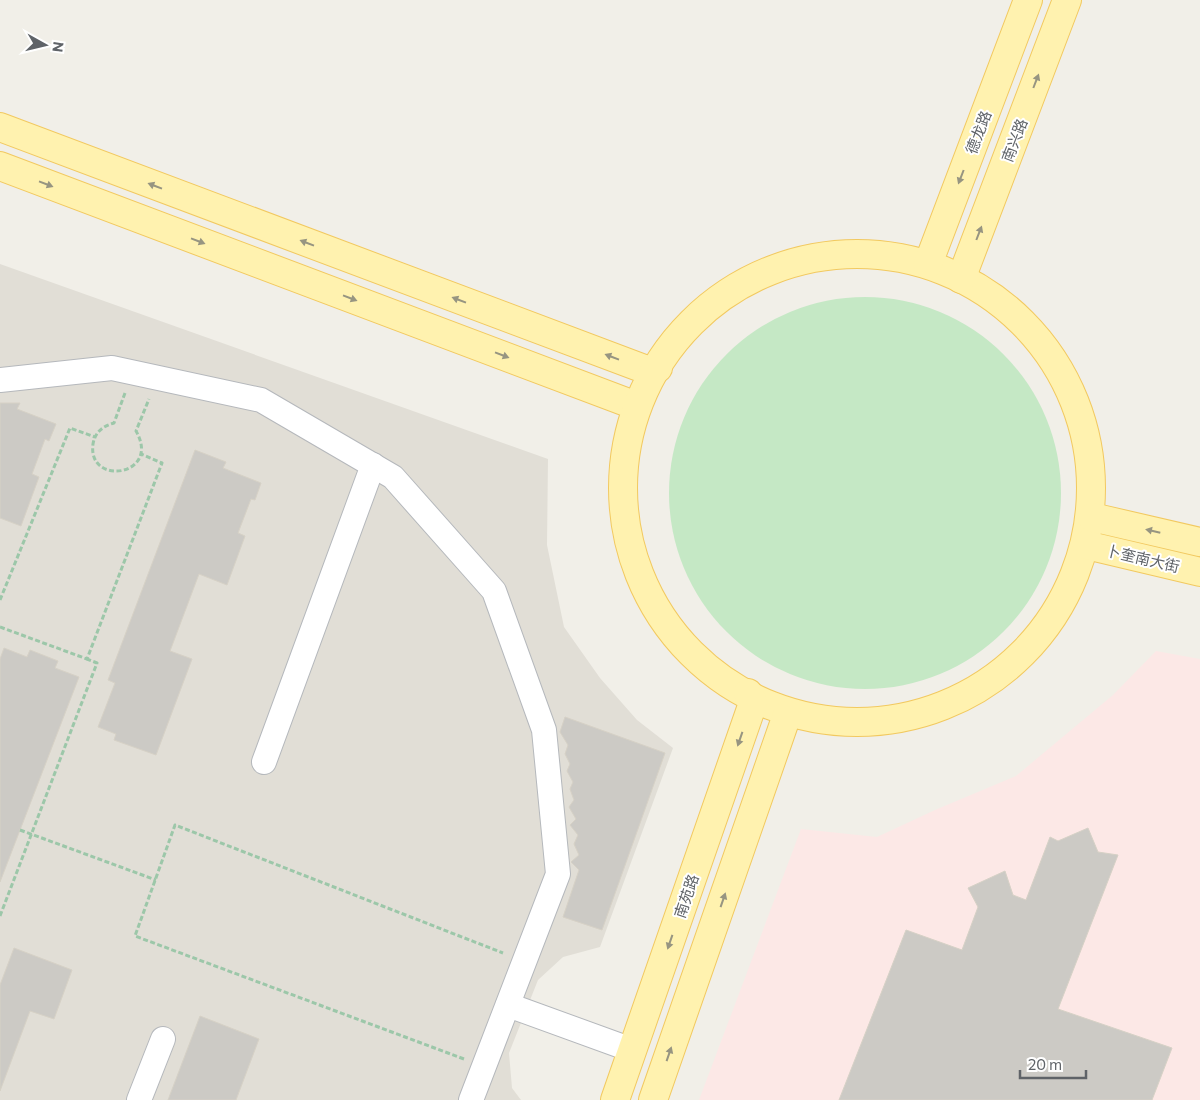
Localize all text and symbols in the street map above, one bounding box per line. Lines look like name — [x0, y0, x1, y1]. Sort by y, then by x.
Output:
north arrow — [20, 20, 70, 70]
text: N — [49, 40, 68, 53]
one-way arrow — [1033, 74, 1040, 89]
street label: 德龙路 — [962, 108, 994, 156]
street label: 南兴路 — [998, 116, 1030, 164]
one-way arrow — [957, 169, 964, 184]
one-way arrow — [38, 180, 53, 188]
one-way arrow — [147, 182, 162, 190]
one-way arrow — [975, 226, 983, 241]
one-way arrow — [191, 237, 206, 245]
one-way arrow — [300, 239, 315, 246]
one-way arrow — [343, 294, 358, 302]
one-way arrow — [452, 296, 467, 303]
one-way arrow — [495, 351, 510, 359]
one-way arrow — [604, 353, 619, 360]
one-way arrow — [1145, 527, 1160, 535]
street label: 卜奎南大街 — [1104, 541, 1182, 575]
one-way arrow — [736, 731, 743, 746]
street label: 南苑路 — [670, 872, 702, 920]
one-way arrow — [719, 893, 727, 908]
one-way arrow — [666, 935, 674, 950]
one-way arrow — [665, 1046, 673, 1061]
scale bar — [1020, 1048, 1086, 1080]
text: 20 m — [1028, 1055, 1062, 1073]

